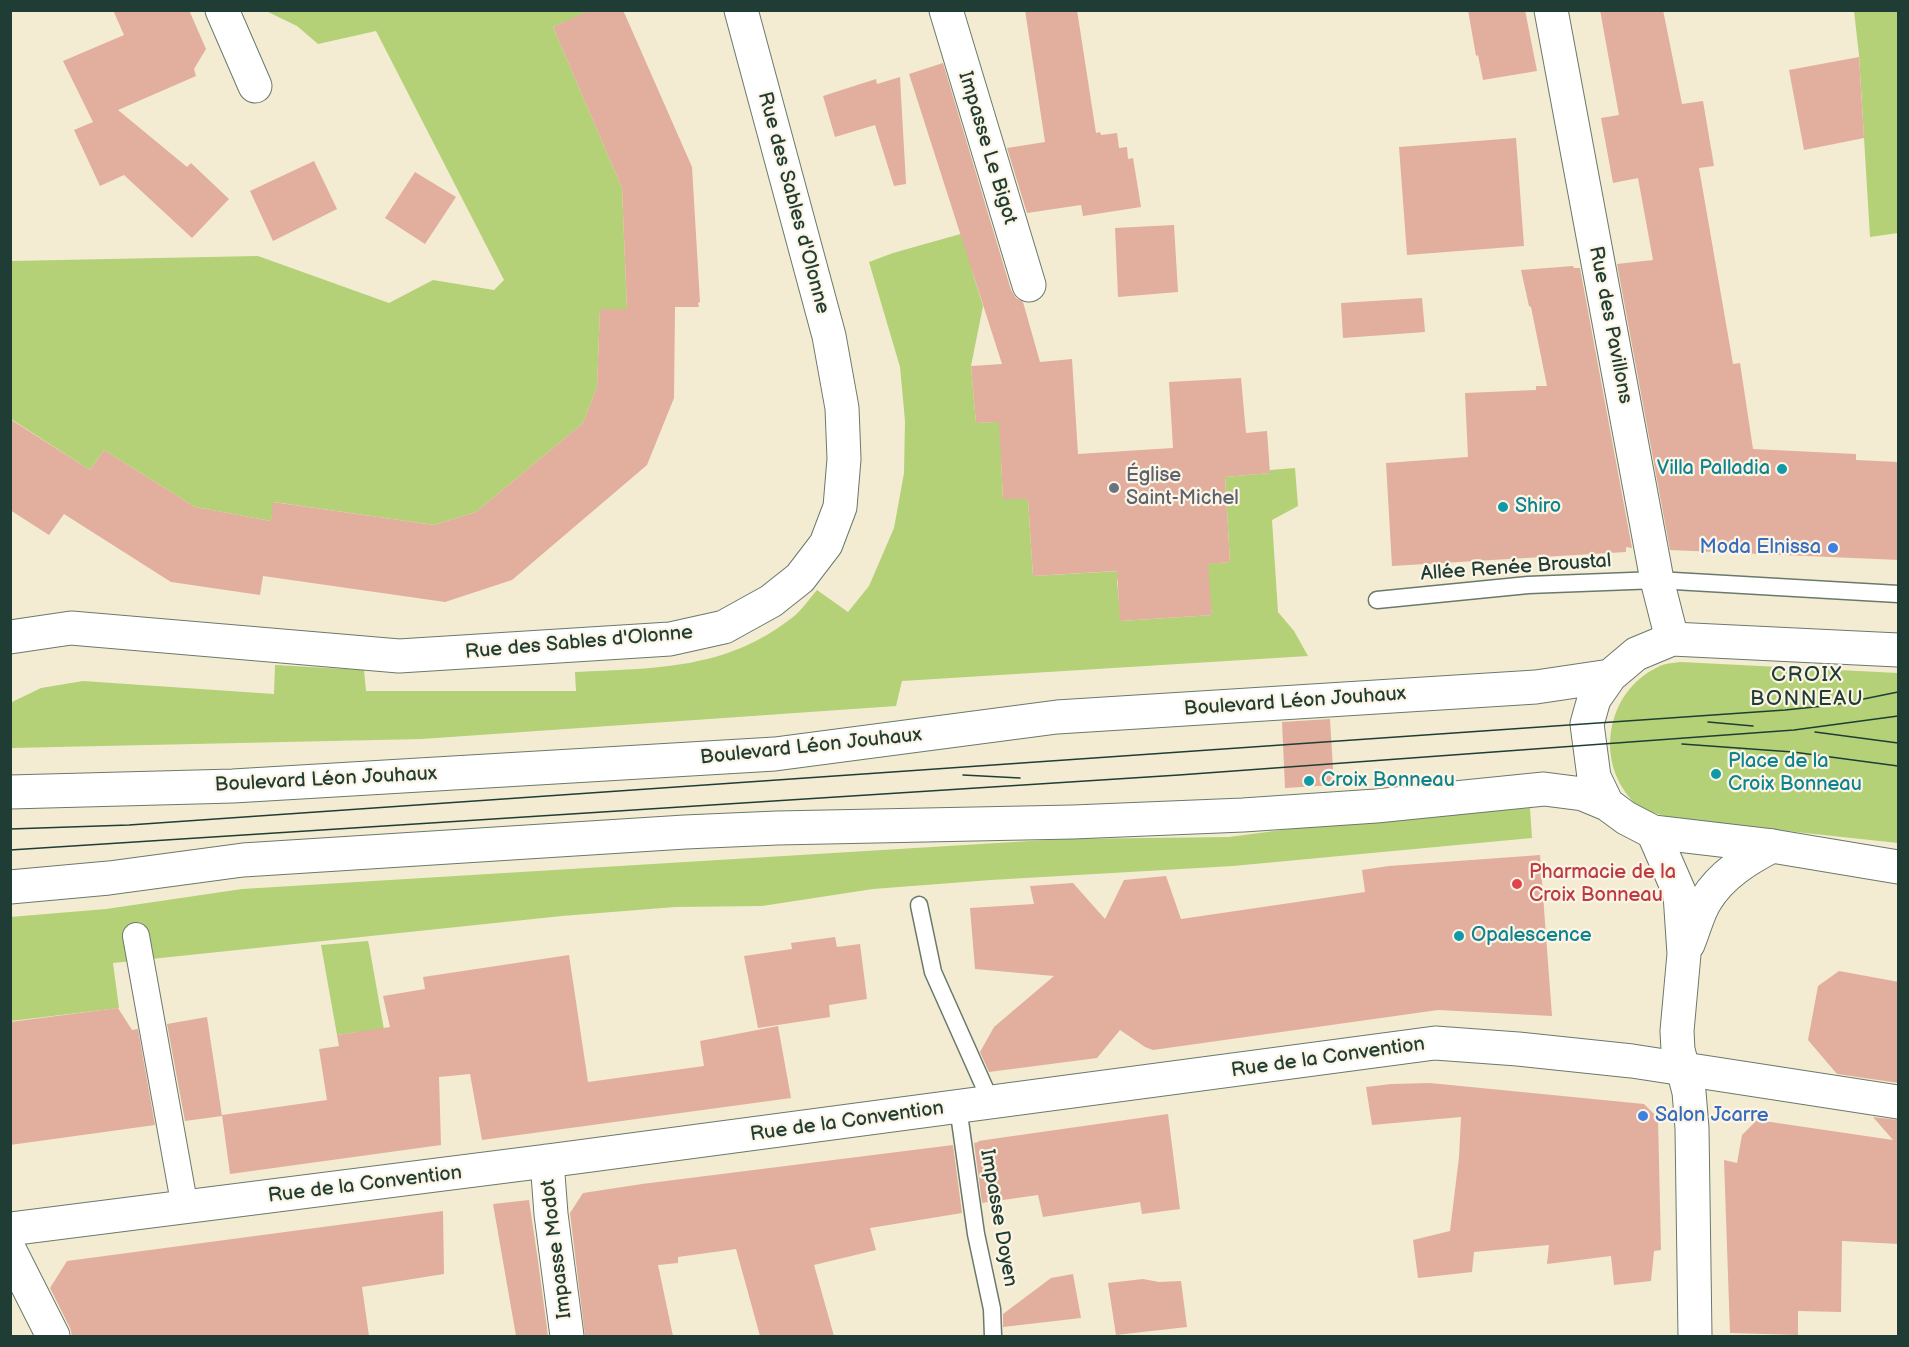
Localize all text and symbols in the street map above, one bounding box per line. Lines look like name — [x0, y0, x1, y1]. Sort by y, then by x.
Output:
street label: Impasse Le Bigot — [952, 69, 1022, 227]
street label: Rue des Sables d'Olonne — [752, 89, 834, 317]
street label: Rue des Pavillons — [1583, 244, 1637, 406]
place label: Villa Palladia — [1657, 457, 1770, 481]
marker: Villa Palladia — [1775, 462, 1789, 476]
place label: Église Saint-Michel — [1126, 464, 1239, 511]
marker: Église Saint-Michel — [1107, 481, 1121, 495]
place label: Shiro — [1515, 495, 1561, 519]
marker: Shiro — [1496, 500, 1510, 514]
place label: Moda Elnissa — [1699, 536, 1821, 560]
marker: Moda Elnissa — [1826, 541, 1840, 555]
street label: Allée Renée Broustal — [1420, 549, 1612, 587]
street label: Rue des Sables d'Olonne — [464, 621, 694, 665]
district label: CROIX BONNEAU — [1750, 663, 1864, 713]
street label: Boulevard Léon Jouhaux — [1183, 682, 1407, 722]
street label: Boulevard Léon Jouhaux — [699, 723, 923, 771]
place label: Place de la Croix Bonneau — [1728, 750, 1862, 797]
street label: Boulevard Léon Jouhaux — [214, 762, 438, 798]
marker: Place de la Croix Bonneau — [1709, 767, 1723, 781]
place label: Croix Bonneau — [1321, 769, 1455, 793]
marker: Croix Bonneau — [1302, 774, 1316, 788]
place label: Pharmacie de la Croix Bonneau — [1529, 861, 1676, 908]
marker: Pharmacie de la Croix Bonneau — [1510, 877, 1524, 891]
place label: Opalescence — [1471, 924, 1592, 948]
marker: Opalescence — [1452, 929, 1466, 943]
street label: Rue de la Convention — [1230, 1033, 1426, 1083]
street label: Rue de la Convention — [749, 1097, 945, 1147]
place label: Salon Jcarre — [1655, 1104, 1769, 1128]
marker: Salon Jcarre — [1636, 1109, 1650, 1123]
street label: Impasse Doyen — [974, 1147, 1022, 1289]
street label: Rue de la Convention — [267, 1161, 463, 1209]
street label: Impasse Modot — [537, 1178, 577, 1320]

